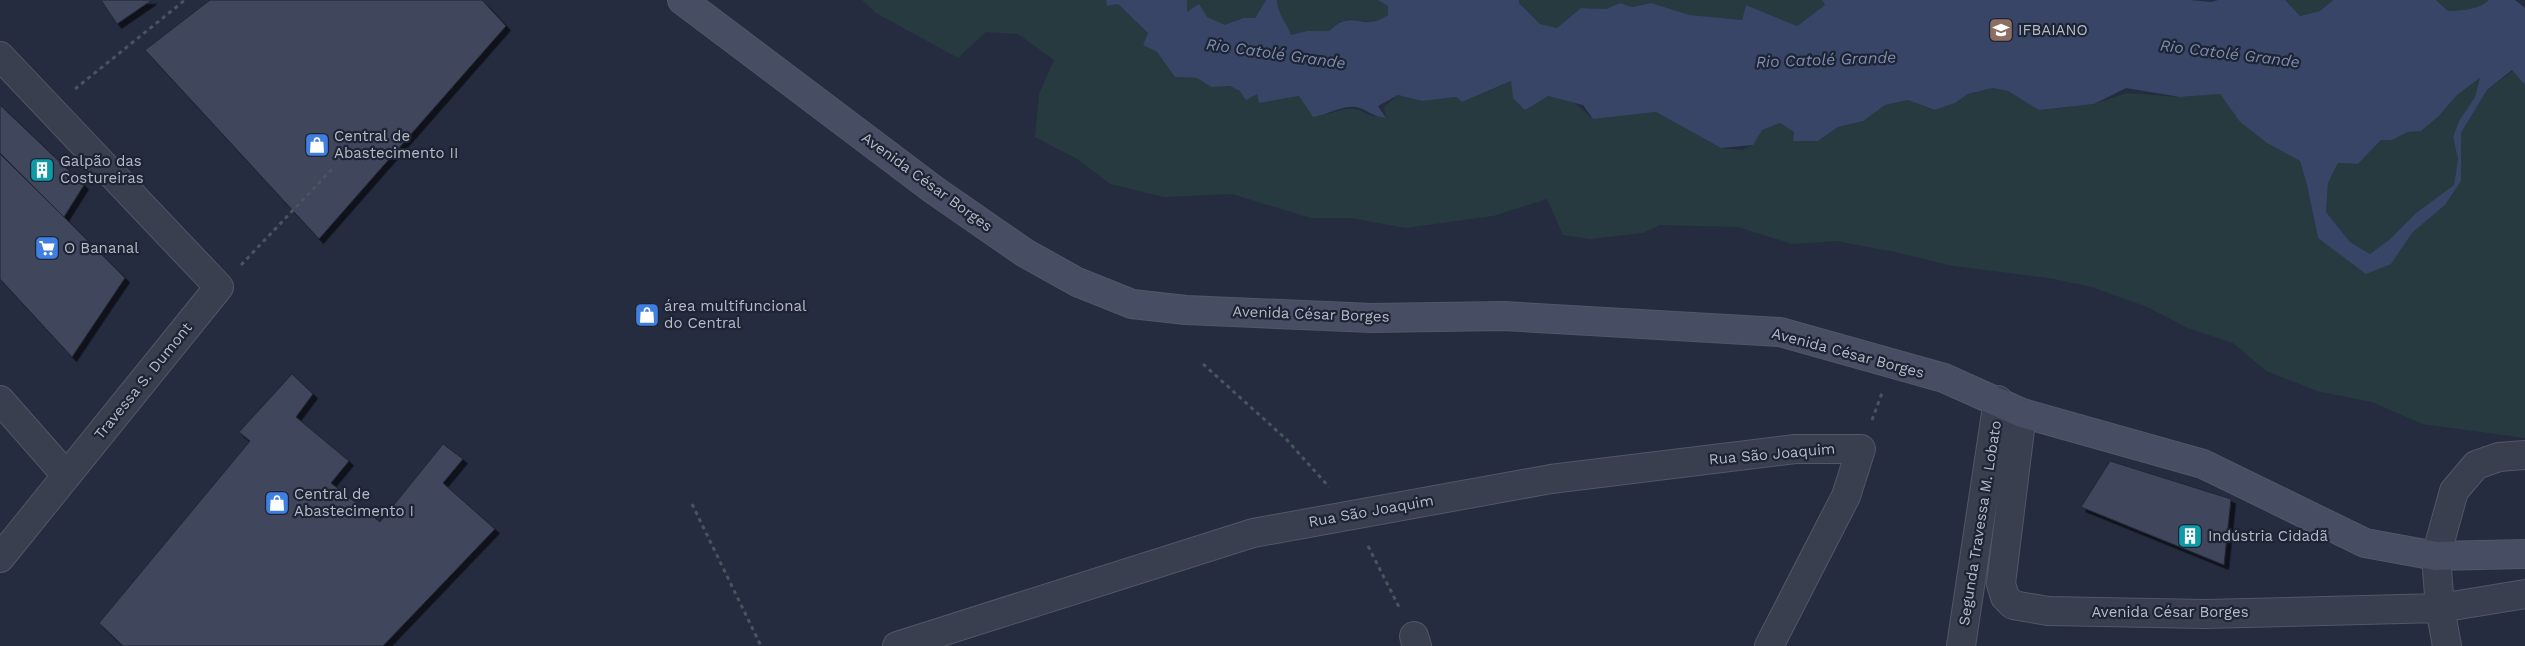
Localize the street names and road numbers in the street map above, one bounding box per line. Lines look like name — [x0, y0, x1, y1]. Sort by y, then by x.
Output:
street label: Avenida César Borges — [858, 129, 996, 236]
street label: Avenida César Borges — [1232, 302, 1390, 326]
street label: Travessa S. Dumont — [90, 318, 196, 443]
street label: Avenida César Borges — [1770, 324, 1926, 382]
street label: Segunda Travessa M. Lobato — [1955, 419, 2005, 627]
street label: Rua São Joaquim — [1708, 440, 1836, 468]
street label: Rua São Joaquim — [1307, 491, 1435, 531]
street label: Avenida César Borges — [2091, 603, 2249, 621]

